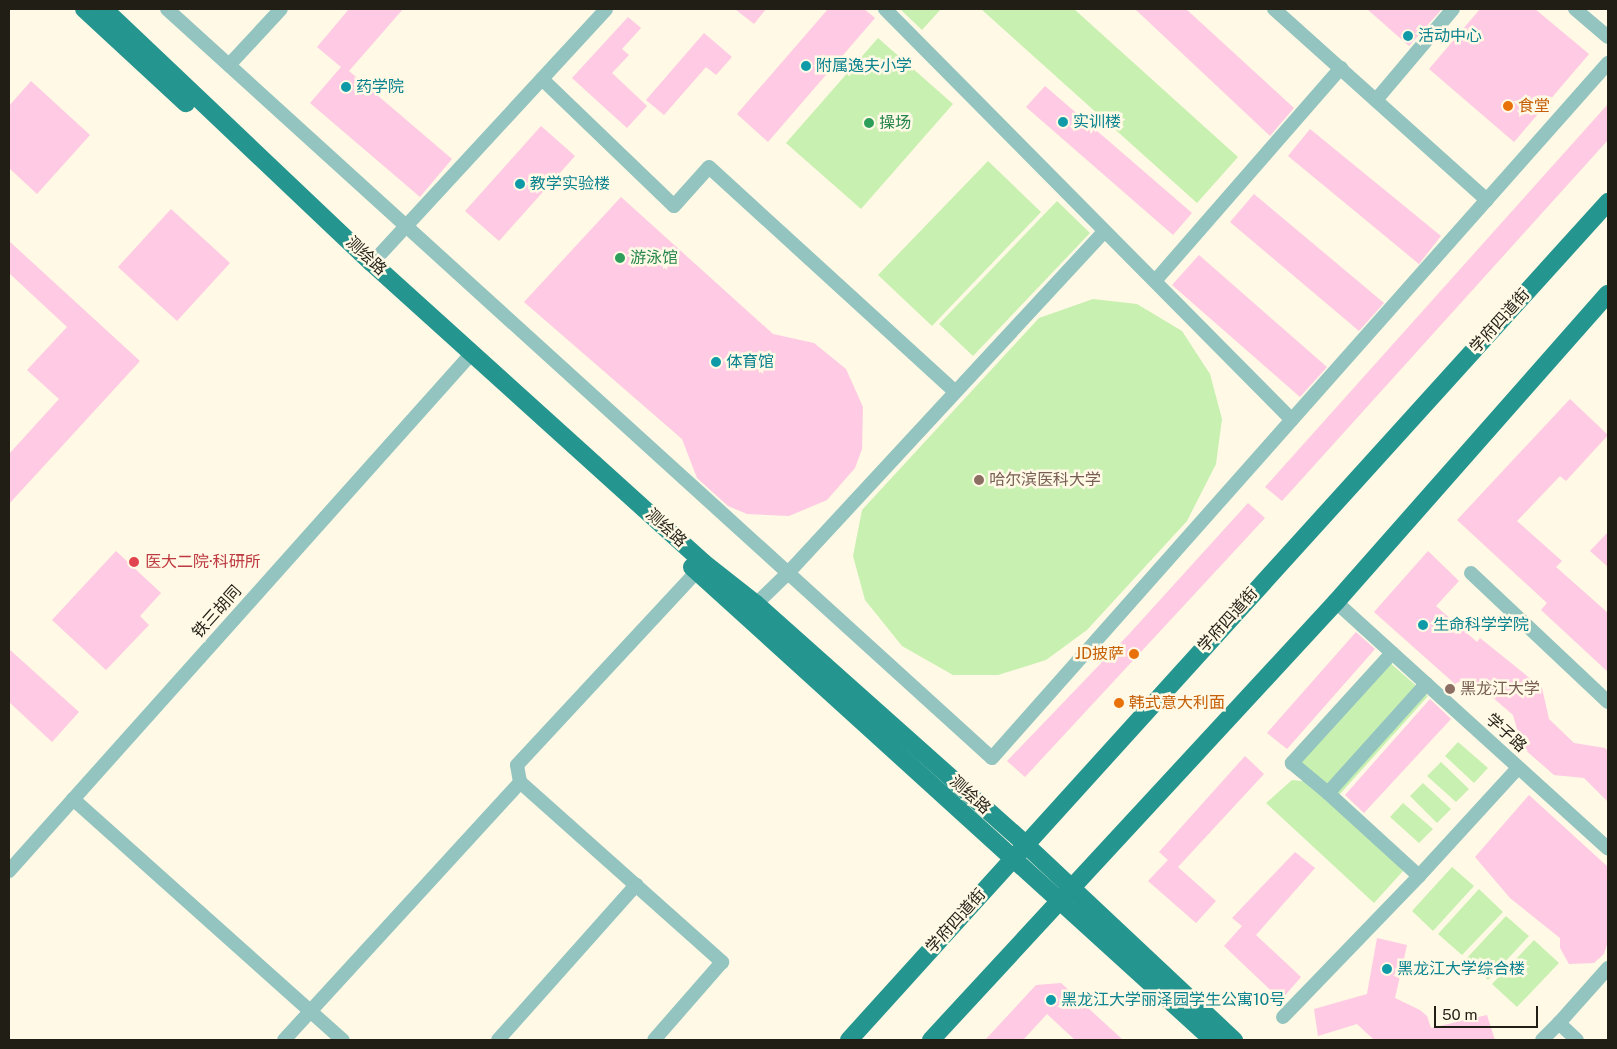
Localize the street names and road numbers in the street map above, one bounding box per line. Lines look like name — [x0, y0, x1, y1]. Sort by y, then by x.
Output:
street label: 测绘路 — [342, 233, 390, 279]
street label: 学府四道街 — [1466, 285, 1534, 357]
street label: 测绘路 — [642, 505, 690, 551]
street label: 铁三胡同 — [188, 582, 246, 642]
street label: 学府四道街 — [1194, 584, 1262, 656]
street label: 学子路 — [1482, 710, 1530, 756]
street label: 测绘路 — [946, 772, 994, 818]
street label: 学府四道街 — [922, 885, 990, 957]

